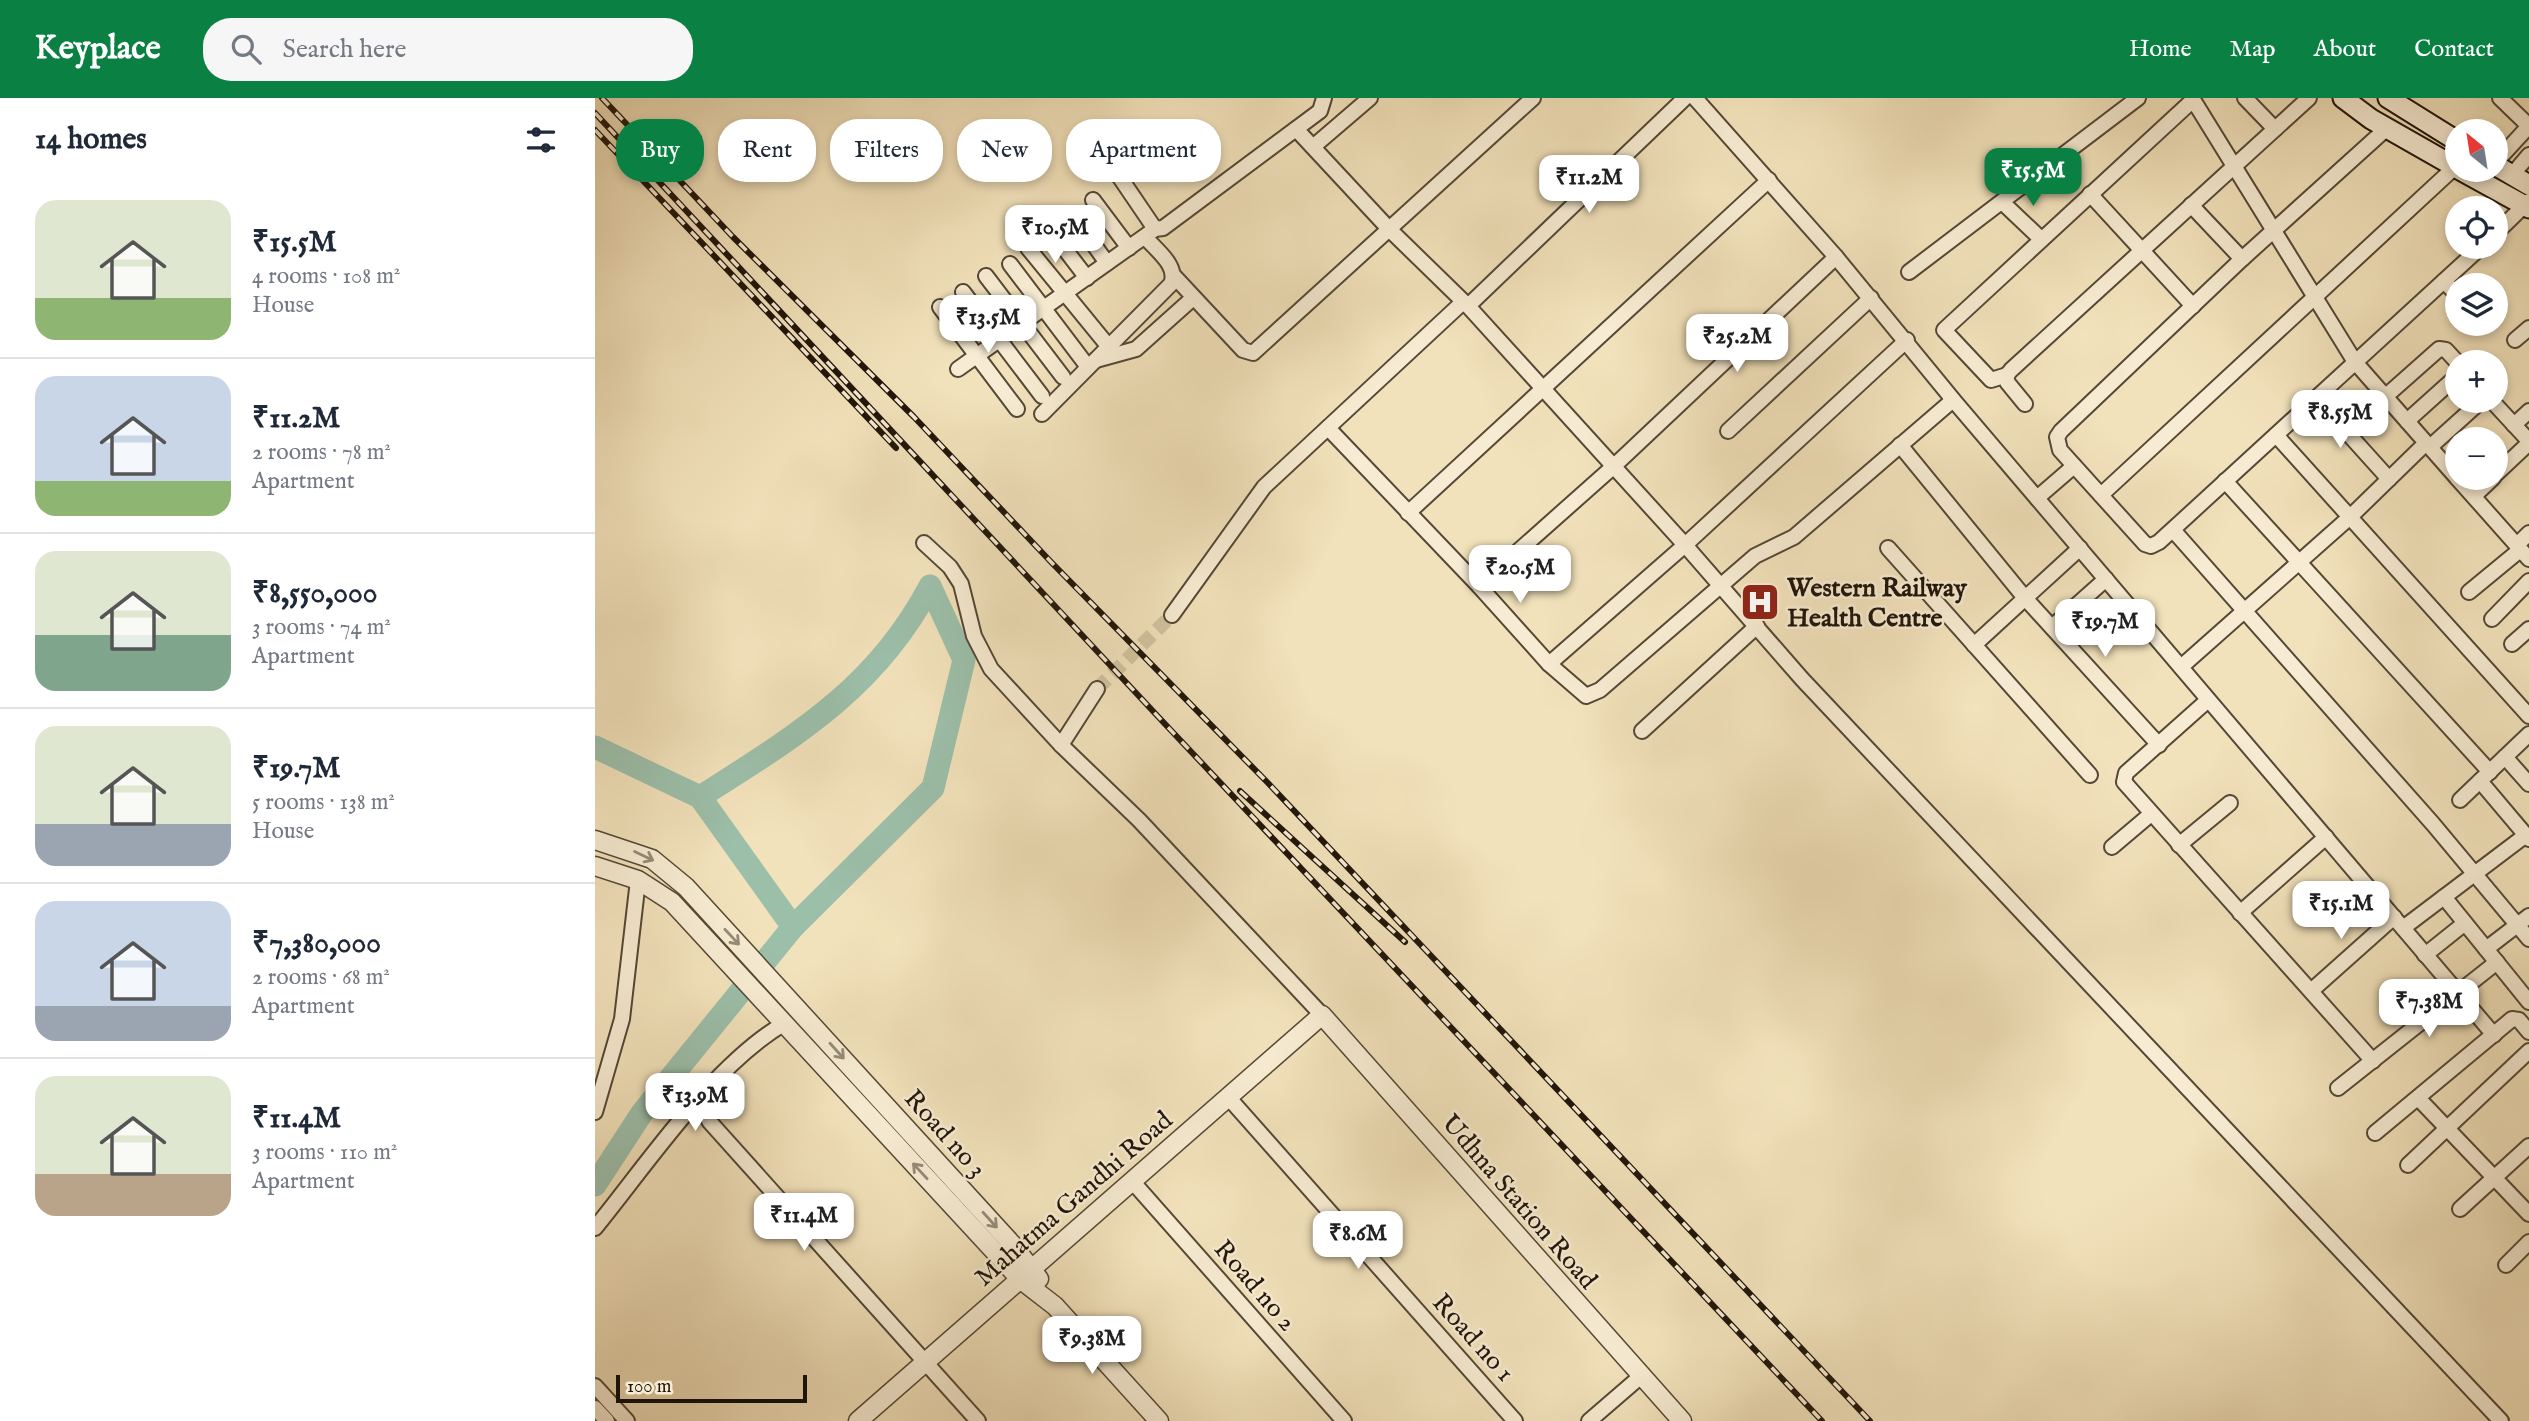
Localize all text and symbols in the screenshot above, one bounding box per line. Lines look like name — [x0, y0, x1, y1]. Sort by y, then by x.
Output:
search box — [203, 18, 693, 81]
text: Keyplace — [35, 28, 161, 70]
icon: search — [227, 30, 265, 68]
text: Search here — [283, 33, 407, 66]
text: Home — [2129, 34, 2192, 65]
text: Map — [2230, 34, 2276, 65]
text: About — [2314, 34, 2376, 65]
text: Contact — [2414, 34, 2494, 65]
chip: Buy — [616, 119, 704, 182]
chip: Rent — [718, 119, 816, 182]
chip: Filters — [830, 119, 943, 182]
chip: New — [957, 119, 1052, 182]
chip: Apartment — [1066, 119, 1221, 182]
north arrow — [2445, 119, 2508, 182]
map controls — [2445, 119, 2508, 490]
text: 14 homes — [35, 121, 147, 159]
icon: filters — [522, 121, 560, 159]
pin: ₹15.5M — [1976, 148, 2090, 208]
pin: ₹11.2M — [1532, 156, 1646, 215]
text: ₹15.5M — [2001, 156, 2065, 185]
text: ₹11.2M — [1555, 163, 1623, 192]
button: locate — [2445, 196, 2508, 259]
pin: ₹10.5M — [998, 206, 1112, 265]
text: ₹10.5M — [1021, 213, 1089, 242]
text: ₹15.5M — [252, 224, 337, 262]
icon: home — [91, 228, 175, 312]
text: 4 rooms · 108 m² — [252, 262, 400, 291]
button: layers — [2445, 273, 2508, 336]
text: House — [252, 291, 314, 320]
pin: ₹13.5M — [931, 296, 1045, 355]
text: ₹13.5M — [955, 303, 1021, 332]
pin: ₹25.2M — [1680, 314, 1794, 374]
text: ₹25.2M — [1702, 322, 1772, 351]
button: + — [2445, 350, 2508, 413]
pin: ₹8.55M — [2283, 390, 2397, 450]
text: ₹8.55M — [2307, 398, 2373, 427]
text: ₹11.2M — [252, 400, 340, 438]
icon: home — [91, 404, 175, 488]
button: − — [2445, 427, 2508, 490]
text: 2 rooms · 78 m² — [252, 438, 391, 467]
text: Apartment — [252, 467, 355, 496]
pin: ₹20.5M — [1463, 546, 1577, 605]
text: ₹20.5M — [1485, 553, 1555, 582]
place label: Western Railway Health Centre — [1786, 572, 1968, 635]
text: ₹8,550,000 — [252, 575, 377, 613]
icon: home — [91, 579, 175, 663]
hospital icon: Western Railway Health Centre — [1739, 581, 1781, 623]
pin: ₹19.7M — [2048, 600, 2162, 659]
text: ₹19.7M — [2071, 607, 2139, 636]
text: 3 rooms · 74 m² — [252, 613, 391, 642]
text: Apartment — [252, 642, 355, 671]
text: ₹19.7M — [252, 750, 341, 788]
icon: home — [91, 754, 175, 838]
text: 5 rooms · 138 m² — [252, 788, 395, 817]
text: House — [252, 817, 314, 846]
one-way arrow — [633, 850, 654, 863]
pin: ₹15.1M — [2284, 882, 2398, 941]
text: ₹15.1M — [2308, 889, 2374, 918]
text: ₹7,380,000 — [252, 925, 381, 963]
one-way arrow — [724, 928, 741, 945]
icon: home — [91, 929, 175, 1013]
text: 2 rooms · 68 m² — [252, 963, 390, 992]
pin: ₹7.38M — [2372, 979, 2486, 1039]
text: ₹7.38M — [2395, 987, 2463, 1016]
text: Apartment — [252, 992, 355, 1021]
one-way arrow — [829, 1042, 845, 1060]
pin: ₹13.9M — [638, 1074, 752, 1133]
text: ₹13.9M — [662, 1081, 728, 1110]
street label: Road no 3 — [897, 1083, 993, 1185]
text: ₹11.4M — [252, 1100, 341, 1138]
icon: home — [91, 1104, 175, 1188]
street label: Mahatma Gandhi Road — [968, 1104, 1180, 1294]
street label: Udhna Station Road — [1434, 1108, 1604, 1296]
text: 3 rooms · 110 m² — [252, 1138, 397, 1167]
one-way arrow — [912, 1163, 929, 1180]
text: Apartment — [252, 1167, 355, 1196]
pin: ₹11.4M — [747, 1194, 861, 1253]
text: ₹11.4M — [770, 1201, 838, 1230]
one-way arrow — [981, 1211, 998, 1228]
pin: ₹8.6M — [1309, 1212, 1407, 1271]
text: ₹8.6M — [1329, 1219, 1387, 1248]
street label: Road no 2 — [1206, 1234, 1303, 1338]
street label: Road no 1 — [1425, 1287, 1521, 1389]
pin: ₹9.38M — [1035, 1316, 1149, 1376]
text: ₹9.38M — [1058, 1324, 1126, 1353]
scale bar — [616, 1372, 807, 1404]
text: 100 m — [627, 1375, 671, 1399]

